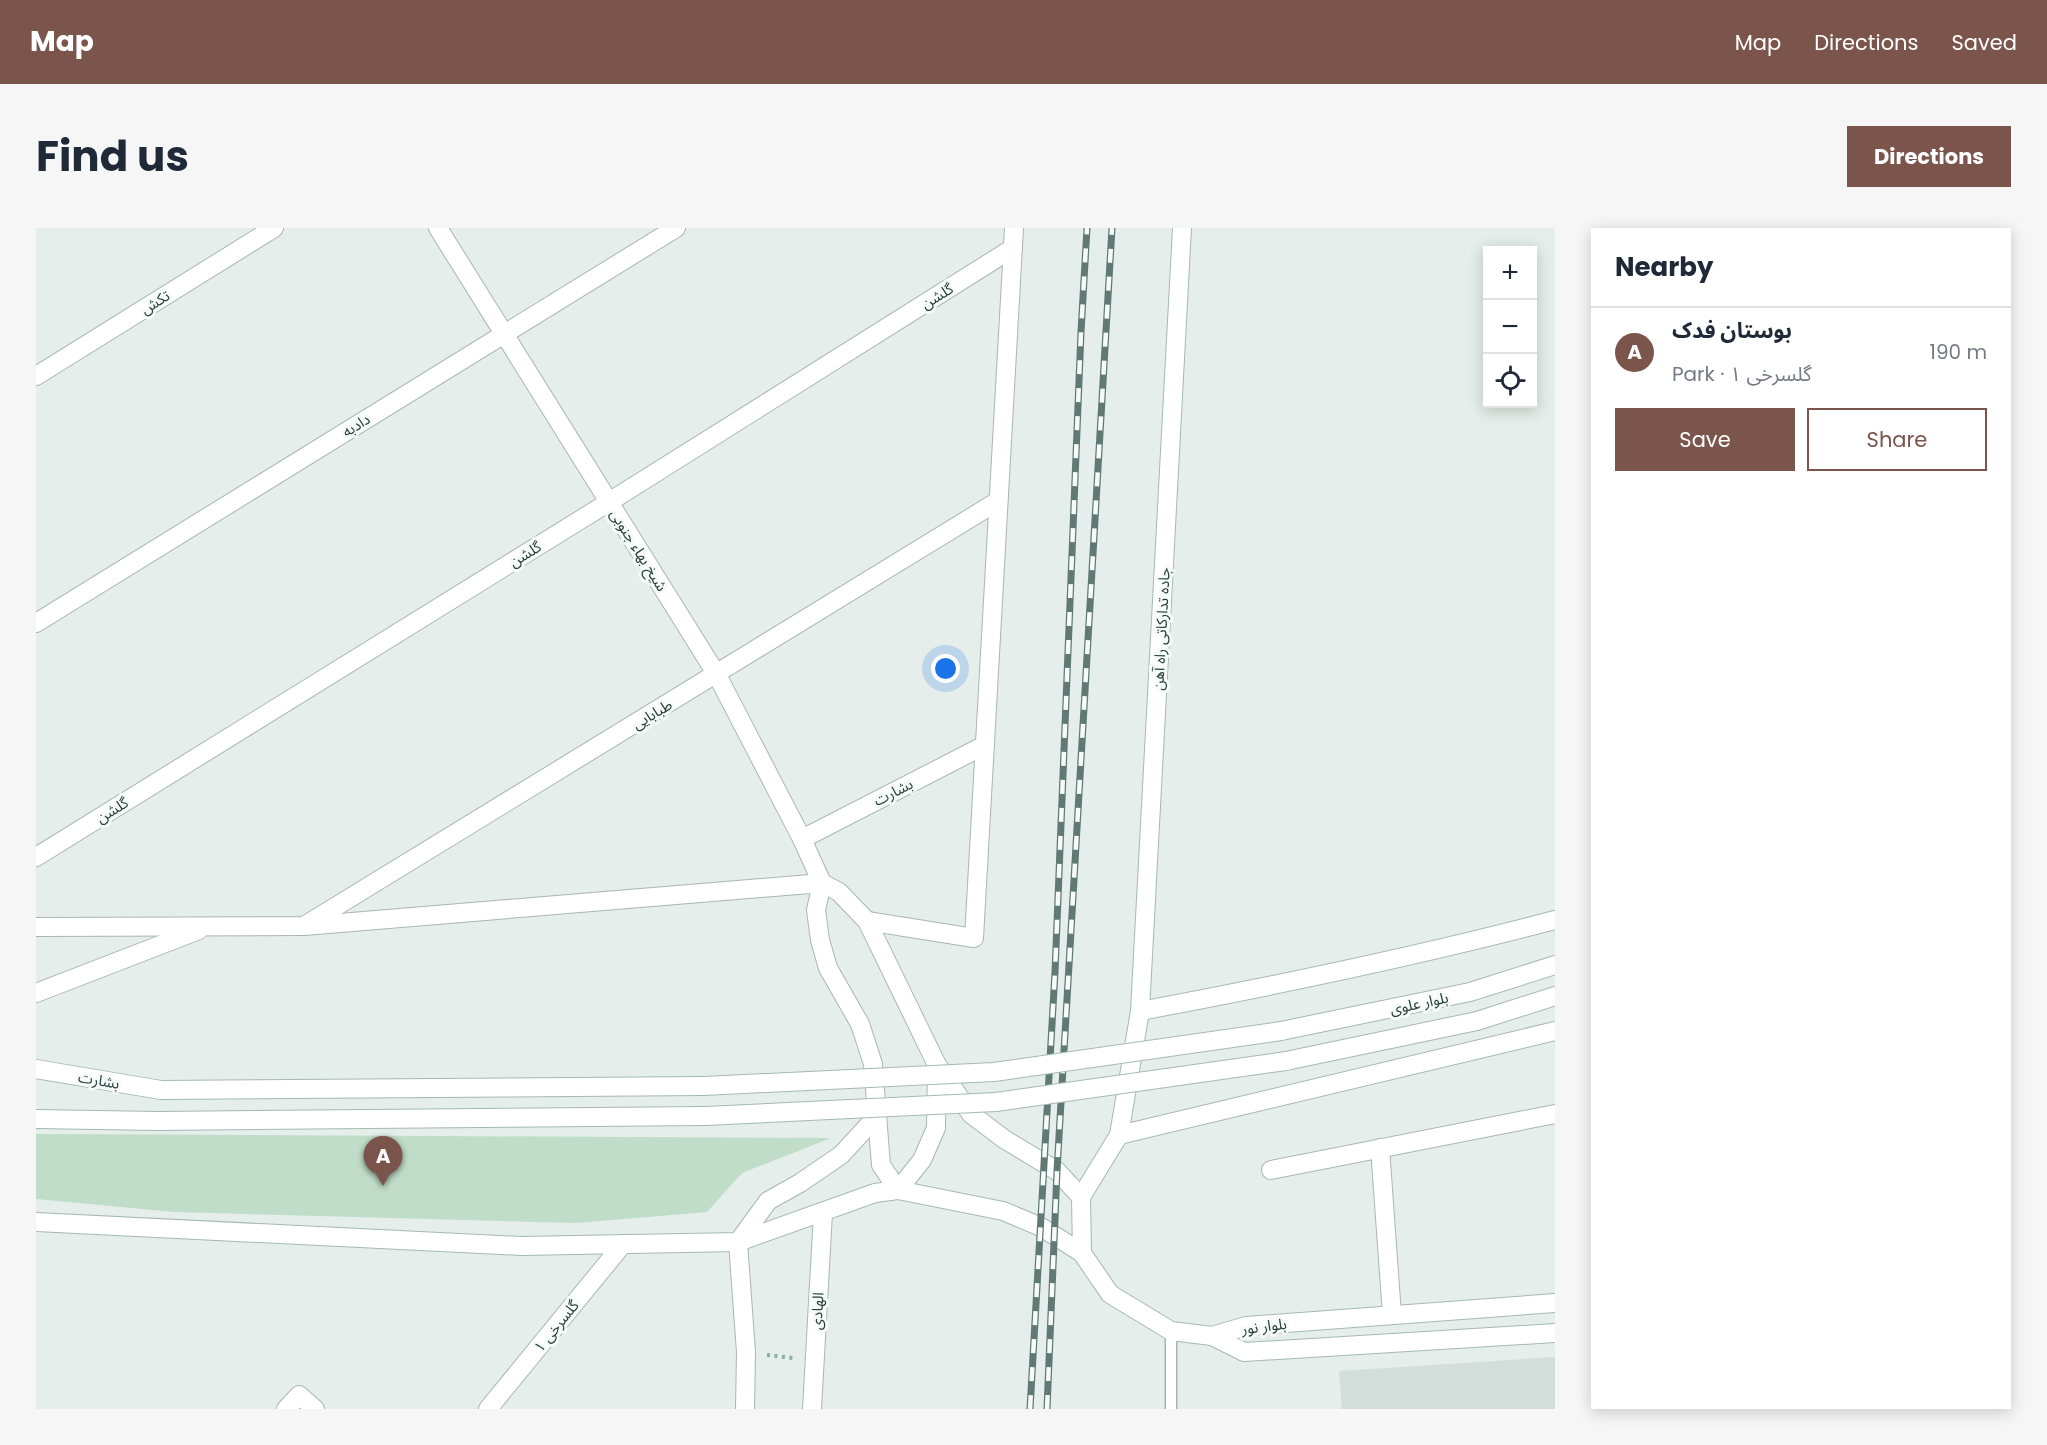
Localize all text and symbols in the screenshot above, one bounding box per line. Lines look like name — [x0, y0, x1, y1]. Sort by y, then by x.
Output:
text: Map — [30, 22, 94, 61]
text: Map — [1735, 28, 1781, 57]
text: Directions — [1814, 28, 1918, 57]
text: Saved — [1951, 28, 2017, 57]
button: Directions — [1847, 126, 2011, 187]
text: Find us — [36, 127, 189, 186]
map controls — [1483, 246, 1537, 408]
button: + — [1483, 246, 1537, 300]
text: Nearby — [1615, 249, 1713, 285]
street label: گلشن — [917, 278, 958, 314]
street label: تکش — [136, 285, 174, 319]
button: − — [1483, 300, 1537, 354]
text: بوستان فدک — [1672, 315, 1792, 346]
text: A — [1627, 338, 1642, 366]
text: 190 m — [1930, 338, 1987, 366]
button: locate — [1483, 354, 1537, 408]
text: Park · گلسرخی ۱ — [1672, 360, 1811, 388]
street label: دادبه — [338, 408, 374, 442]
button: Save — [1615, 408, 1795, 471]
button: Share — [1807, 408, 1987, 471]
street label: شیخ بهاء جنوبی — [604, 505, 673, 596]
street label: گلشن — [505, 536, 546, 572]
street label: جاده تدارکاتی راه آهن — [1147, 567, 1175, 691]
your location — [931, 654, 960, 683]
street label: طبابایی — [628, 694, 676, 734]
street label: بشارت — [870, 773, 916, 811]
street label: گلشن — [92, 792, 133, 828]
street label: بلوار علوی — [1388, 987, 1450, 1019]
street label: بشارت — [77, 1066, 121, 1094]
pin: A — [364, 1136, 402, 1186]
street label: الهادی — [806, 1291, 828, 1331]
street label: گلسرخی ۱ — [529, 1295, 584, 1356]
street label: بلوار نور — [1239, 1313, 1288, 1339]

